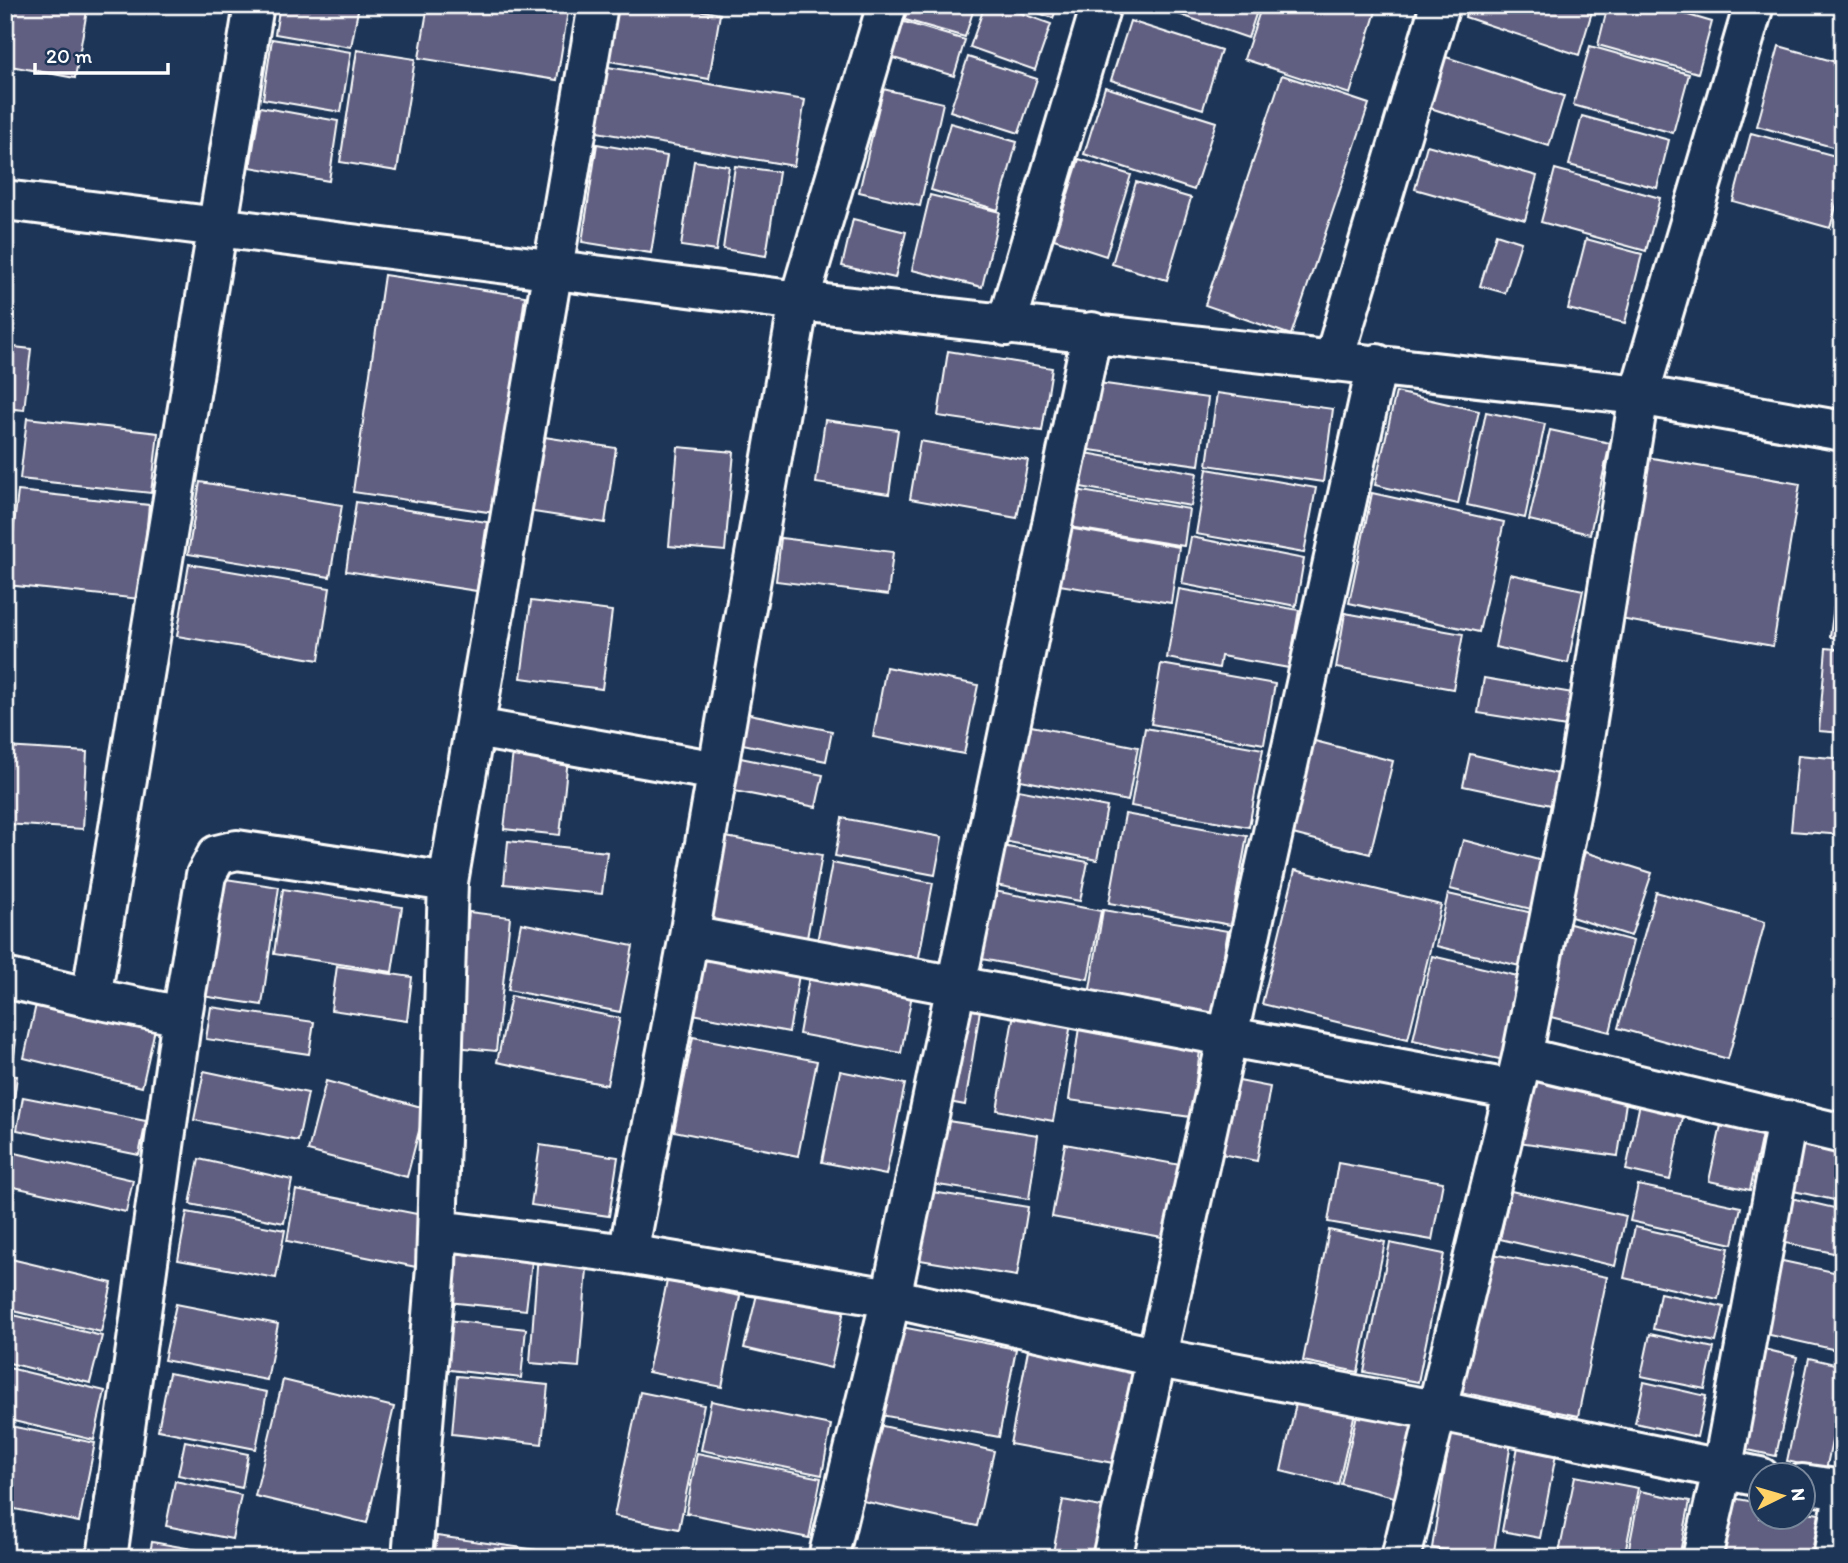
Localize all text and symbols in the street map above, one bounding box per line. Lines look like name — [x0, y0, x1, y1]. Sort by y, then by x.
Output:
scale bar — [35, 32, 168, 76]
text: 20 m — [46, 43, 93, 68]
north arrow — [1746, 1462, 1816, 1532]
text: N — [1786, 1487, 1810, 1502]

